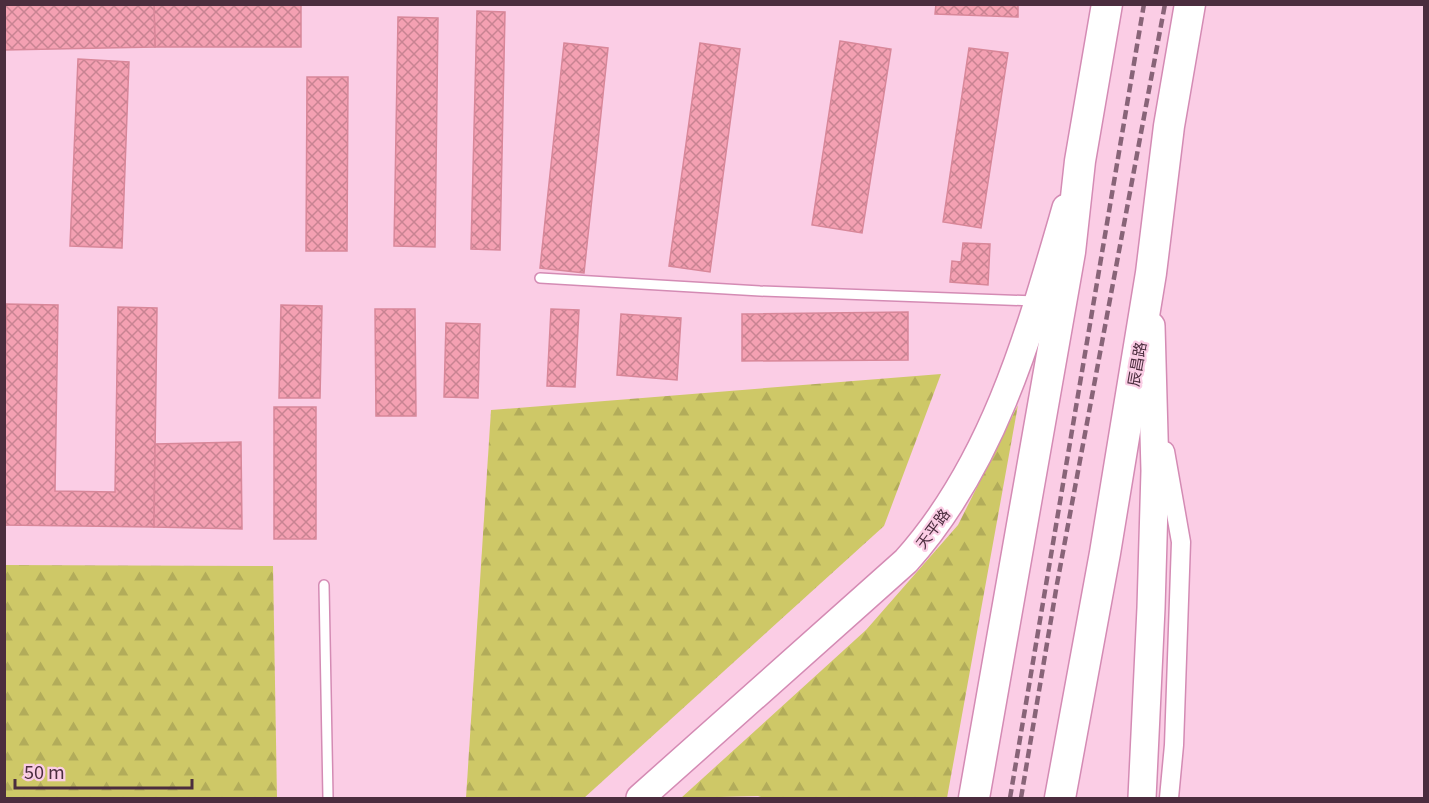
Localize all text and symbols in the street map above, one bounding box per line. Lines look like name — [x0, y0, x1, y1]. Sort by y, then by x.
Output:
street label: 辰昌路 — [1122, 340, 1150, 388]
street label: 天平路 — [910, 504, 954, 552]
scale bar — [15, 752, 192, 790]
text: 50 m — [24, 758, 65, 784]

